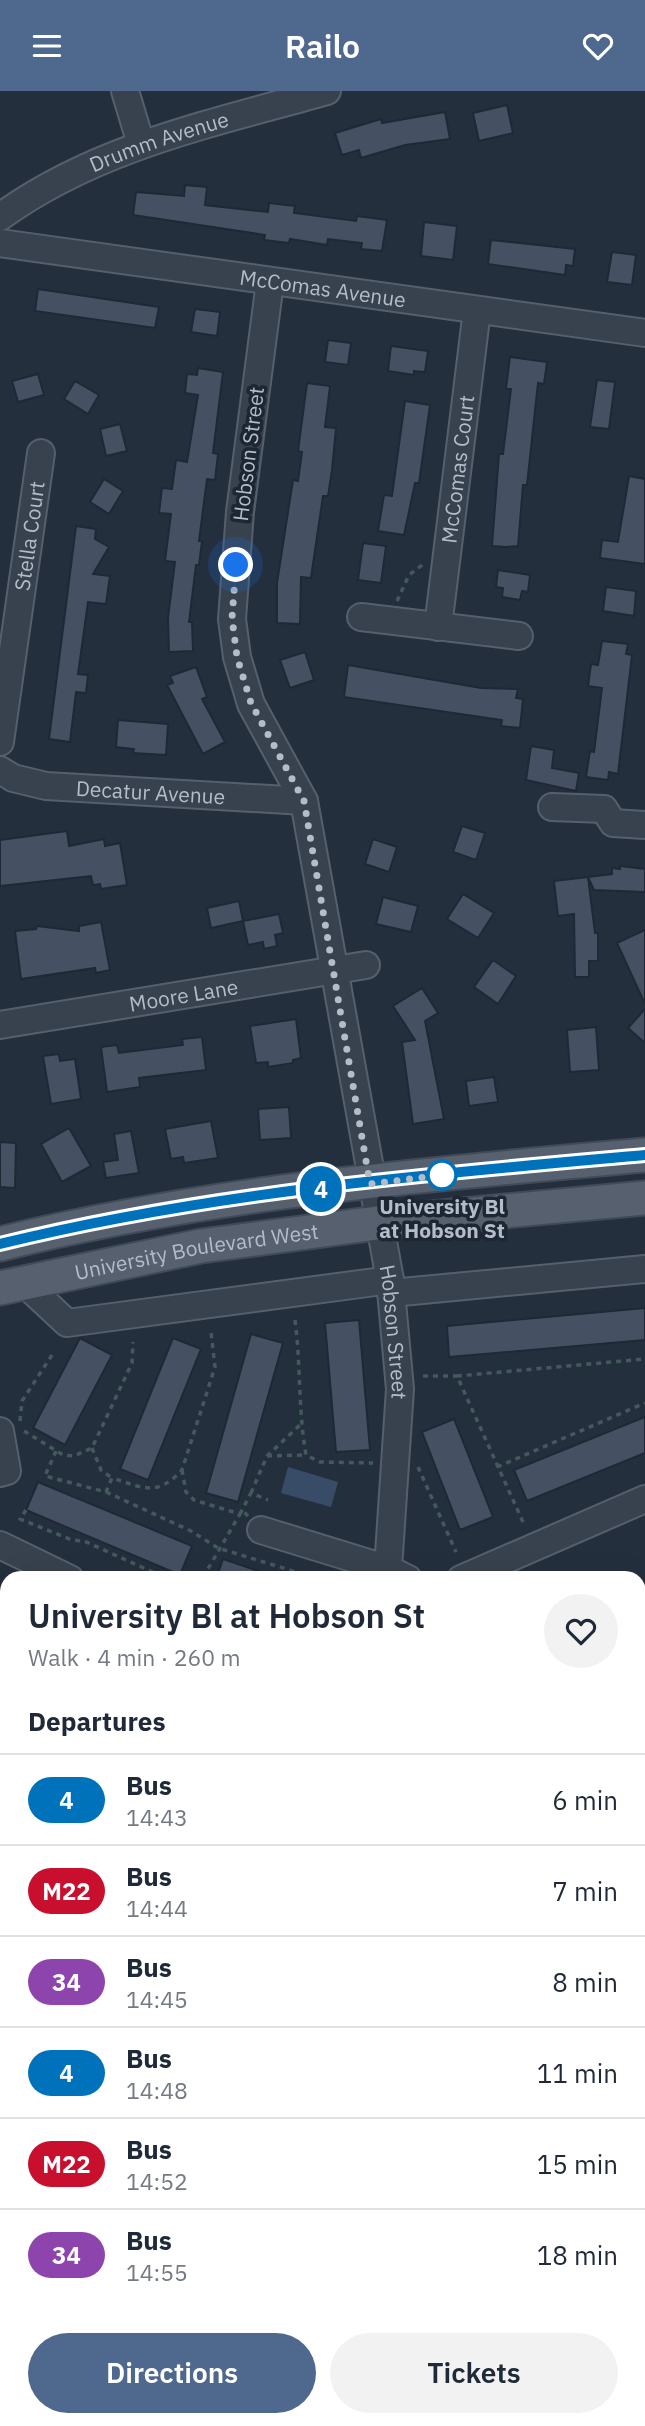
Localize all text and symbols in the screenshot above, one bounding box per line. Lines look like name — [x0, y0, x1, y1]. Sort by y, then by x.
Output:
text: Railo — [285, 25, 360, 67]
icon: menu — [28, 27, 66, 65]
icon: heart — [579, 27, 617, 65]
street label: Drumm Avenue — [85, 105, 232, 178]
street label: McComas Avenue — [238, 263, 408, 313]
street label: Hobson Street — [226, 385, 270, 523]
street label: McComas Court — [434, 393, 480, 545]
street label: Stella Court — [8, 479, 51, 593]
your location — [218, 547, 253, 582]
street label: Decatur Avenue — [75, 774, 226, 810]
street label: Moore Lane — [127, 972, 240, 1018]
marker: University Bl at Hobson St — [427, 1160, 457, 1190]
line badge: 4 — [298, 1166, 344, 1212]
text: 4 — [314, 1173, 328, 1205]
place label: University Bl at Hobson St — [379, 1192, 505, 1244]
street label: University Boulevard West — [72, 1217, 320, 1286]
street label: Hobson Street — [373, 1262, 414, 1400]
text: University Bl at Hobson St — [28, 1594, 425, 1637]
button: heart — [544, 1594, 618, 1668]
text: Walk · 4 min · 260 m — [28, 1642, 241, 1672]
text: Departures — [28, 1704, 166, 1738]
text: Bus — [126, 1768, 172, 1802]
text: 6 min — [552, 1783, 618, 1817]
text: 4 — [59, 1784, 74, 1816]
text: 14:43 — [126, 1802, 188, 1832]
text: Bus — [126, 1859, 172, 1893]
text: 7 min — [552, 1874, 618, 1908]
text: M22 — [42, 1875, 91, 1907]
text: 14:44 — [126, 1893, 188, 1923]
text: Bus — [126, 1950, 172, 1984]
text: 8 min — [552, 1965, 618, 1999]
text: 34 — [52, 1966, 81, 1998]
text: 14:45 — [126, 1984, 188, 2014]
text: Bus — [126, 2041, 172, 2075]
text: 11 min — [537, 2056, 618, 2090]
text: 4 — [59, 2057, 74, 2089]
text: 14:48 — [126, 2075, 188, 2105]
text: Bus — [126, 2132, 172, 2166]
text: 15 min — [537, 2147, 618, 2181]
text: M22 — [42, 2148, 91, 2180]
text: 14:52 — [126, 2166, 188, 2196]
text: Bus — [126, 2223, 172, 2257]
text: 18 min — [537, 2238, 618, 2272]
text: 34 — [52, 2239, 81, 2271]
text: 14:55 — [126, 2257, 188, 2287]
button: Directions — [28, 2333, 316, 2413]
button: Tickets — [330, 2333, 618, 2413]

